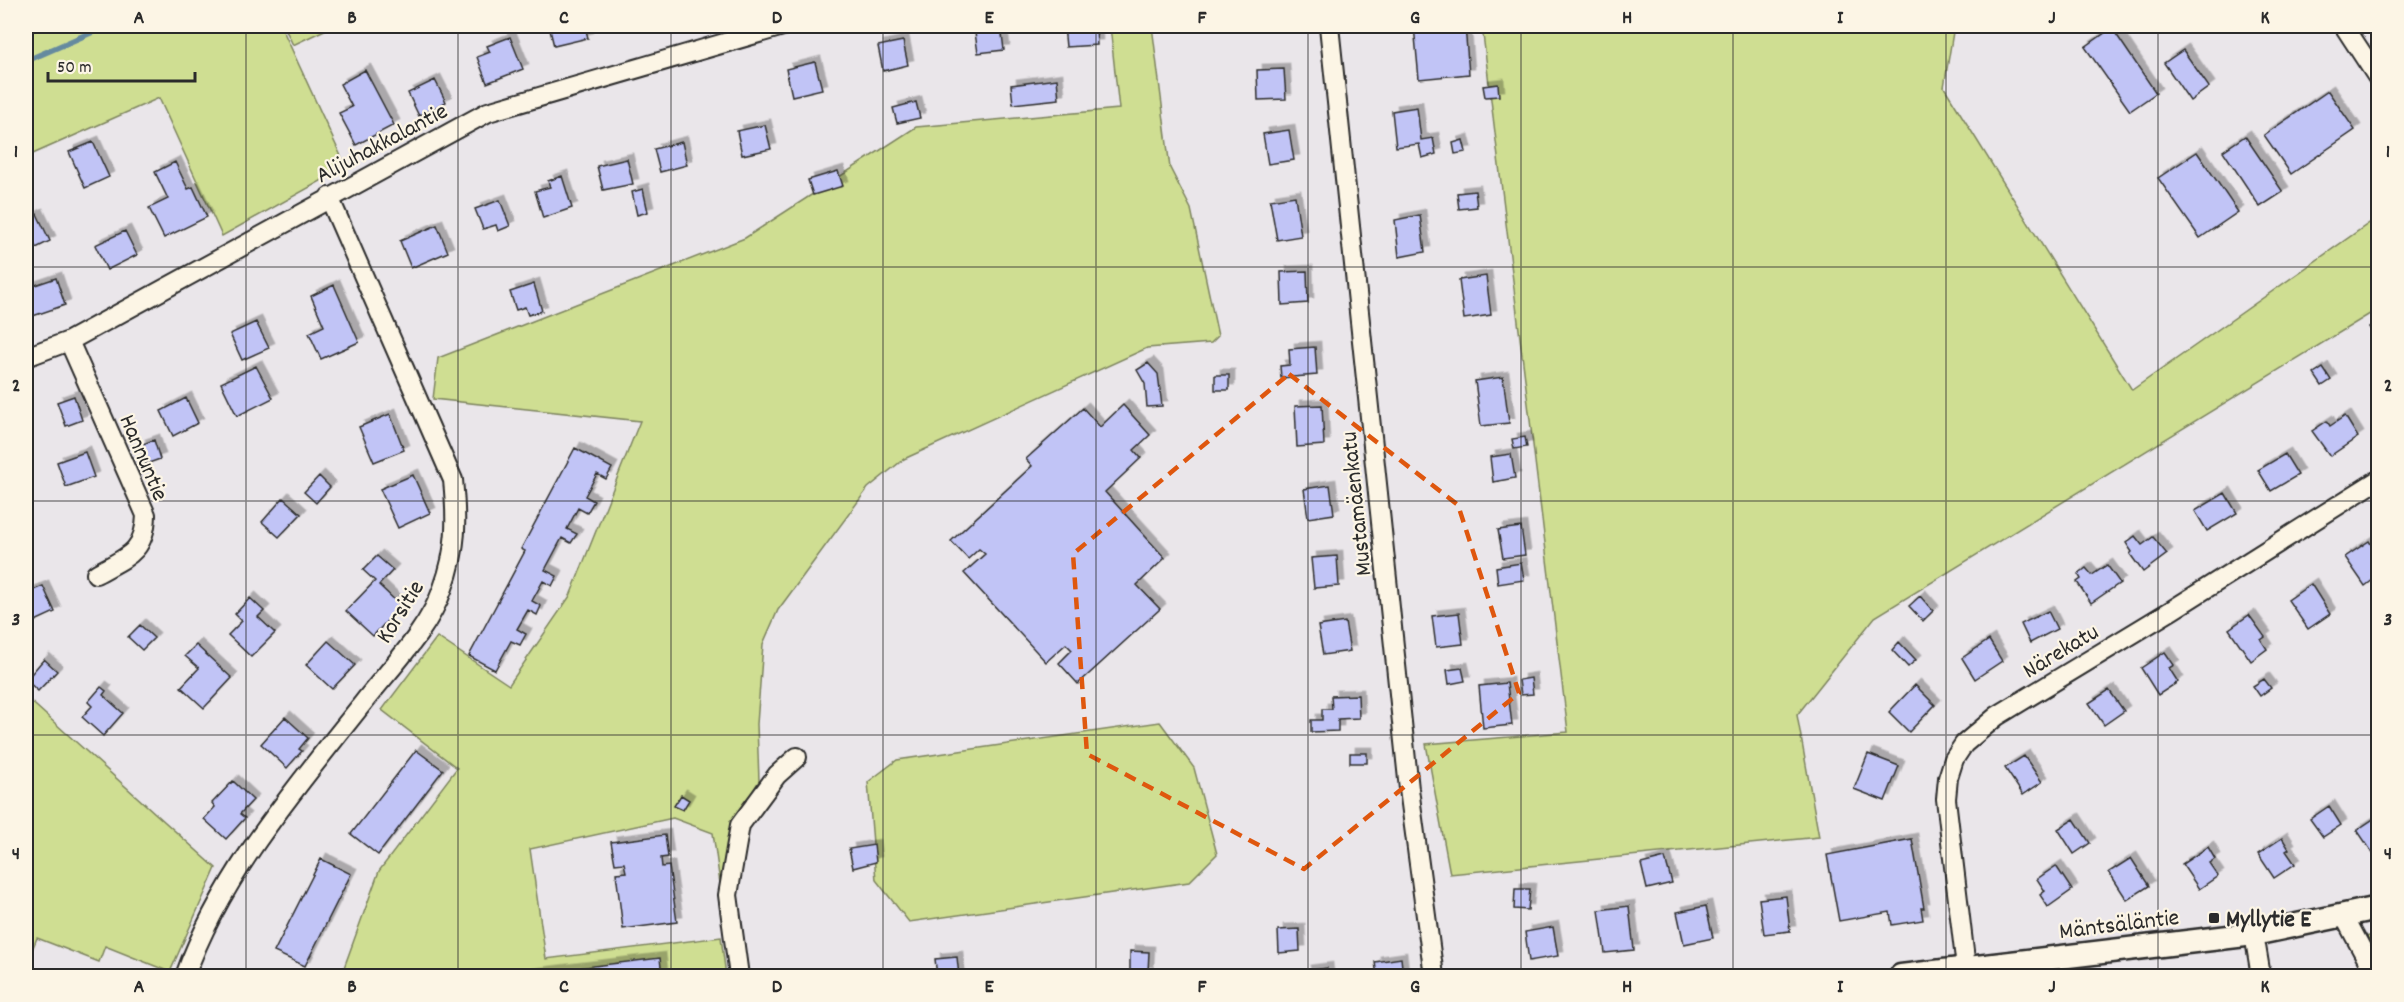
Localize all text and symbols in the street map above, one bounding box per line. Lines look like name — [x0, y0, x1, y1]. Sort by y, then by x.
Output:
text: A — [134, 5, 145, 33]
text: B — [347, 5, 357, 33]
text: C — [559, 5, 569, 33]
text: D — [772, 5, 783, 33]
text: E — [984, 5, 994, 33]
text: F — [1198, 5, 1208, 33]
text: G — [1410, 5, 1420, 33]
text: H — [1622, 5, 1632, 33]
text: I — [1837, 5, 1844, 33]
text: J — [2048, 5, 2056, 33]
text: K — [2260, 5, 2270, 33]
scale bar — [48, 45, 195, 83]
text: 50 m — [57, 56, 92, 81]
street label: Alijuhakkalantie — [310, 96, 454, 194]
text: 1 — [14, 139, 18, 167]
text: 1 — [2386, 139, 2390, 167]
text: 2 — [12, 373, 20, 401]
text: 2 — [2384, 373, 2392, 401]
street label: Hannuntie — [109, 410, 176, 507]
street label: Mustamäenkatu — [1333, 430, 1382, 578]
street label: Korsitie — [369, 574, 434, 651]
text: 3 — [12, 607, 20, 635]
text: 3 — [2384, 607, 2392, 635]
street label: Närekatu — [2017, 616, 2106, 689]
text: 4 — [12, 841, 20, 869]
text: 4 — [2384, 841, 2392, 869]
street label: Mäntsäläntie — [2057, 902, 2181, 950]
place label: Myllytie E — [2226, 904, 2312, 938]
marker: Myllytie E — [2207, 911, 2221, 925]
text: A — [134, 974, 145, 1002]
text: B — [347, 974, 357, 1002]
text: C — [559, 974, 569, 1002]
text: D — [772, 974, 783, 1002]
text: E — [984, 974, 994, 1002]
text: F — [1198, 974, 1208, 1002]
text: G — [1410, 974, 1420, 1002]
text: H — [1622, 974, 1632, 1002]
text: I — [1837, 974, 1844, 1002]
text: J — [2048, 974, 2056, 1002]
text: K — [2260, 974, 2270, 1002]

